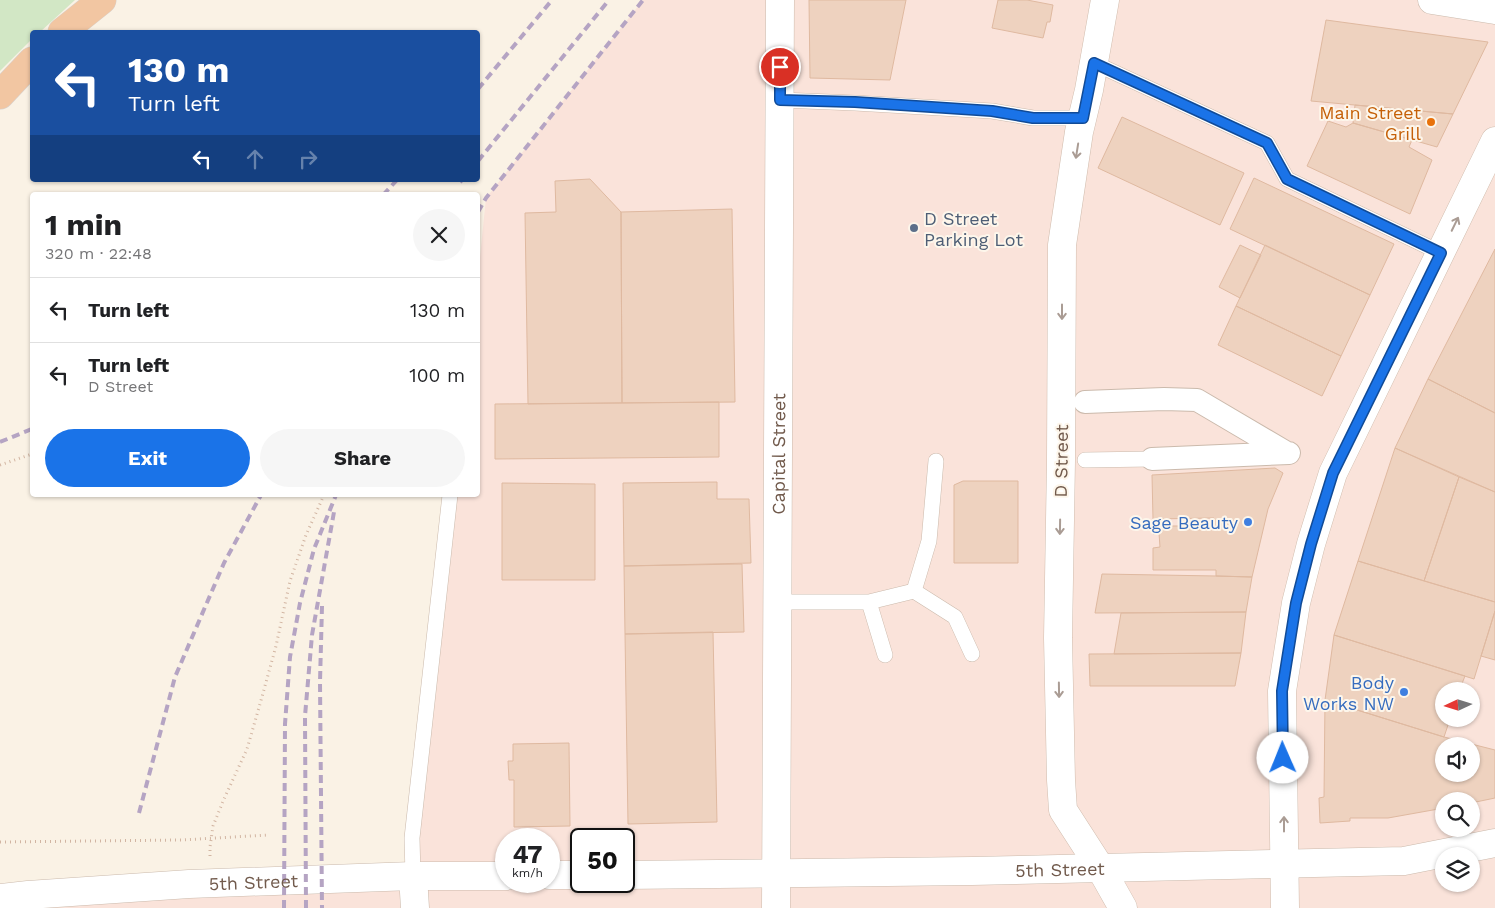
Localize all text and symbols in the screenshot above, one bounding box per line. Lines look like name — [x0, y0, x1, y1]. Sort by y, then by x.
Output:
pin — [759, 46, 801, 88]
text: 130 m — [128, 49, 229, 91]
icon: left — [45, 50, 110, 115]
icon: arrive — [766, 53, 794, 81]
text: Turn left — [128, 91, 220, 116]
place label: Main Street Grill — [1319, 102, 1421, 144]
marker: Main Street Grill — [1425, 116, 1437, 128]
one-way arrow — [1071, 143, 1081, 159]
icon: left — [188, 145, 216, 173]
icon: ahead — [241, 145, 269, 173]
icon: right — [294, 145, 322, 173]
text: 1 min — [45, 207, 122, 242]
place label: D Street Parking Lot — [924, 208, 1023, 250]
button: close — [413, 209, 465, 261]
one-way arrow — [1451, 217, 1460, 232]
marker: D Street Parking Lot — [908, 222, 920, 234]
text: 320 m · 22:48 — [45, 244, 152, 263]
icon: left — [45, 296, 73, 324]
text: Turn left — [88, 299, 169, 322]
text: 130 m — [410, 299, 465, 322]
one-way arrow — [1057, 304, 1067, 320]
text: Turn left — [88, 354, 169, 377]
icon: left — [45, 361, 73, 389]
text: 100 m — [409, 364, 465, 387]
text: D Street — [88, 377, 153, 396]
street label: Capital Street — [767, 393, 789, 515]
street label: D Street — [1050, 424, 1072, 498]
button: Exit — [45, 429, 250, 487]
button: Share — [260, 429, 465, 487]
place label: Sage Beauty — [1130, 512, 1239, 533]
marker: Sage Beauty — [1242, 516, 1254, 528]
one-way arrow — [1055, 519, 1065, 535]
place label: Body Works NW — [1303, 672, 1395, 714]
one-way arrow — [1055, 682, 1064, 698]
north arrow — [1435, 682, 1480, 728]
map controls — [1435, 682, 1480, 892]
marker: Body Works NW — [1398, 686, 1410, 698]
position arrow — [1256, 731, 1308, 783]
button: sound — [1435, 737, 1480, 782]
button: search — [1435, 792, 1480, 837]
one-way arrow — [1279, 817, 1289, 833]
speed limit sign: 50 — [570, 828, 635, 893]
text: 47 — [512, 840, 543, 869]
button: layers — [1435, 847, 1480, 892]
street label: 5th Street — [1015, 857, 1105, 880]
text: km/h — [512, 866, 543, 880]
street label: 5th Street — [208, 870, 299, 894]

